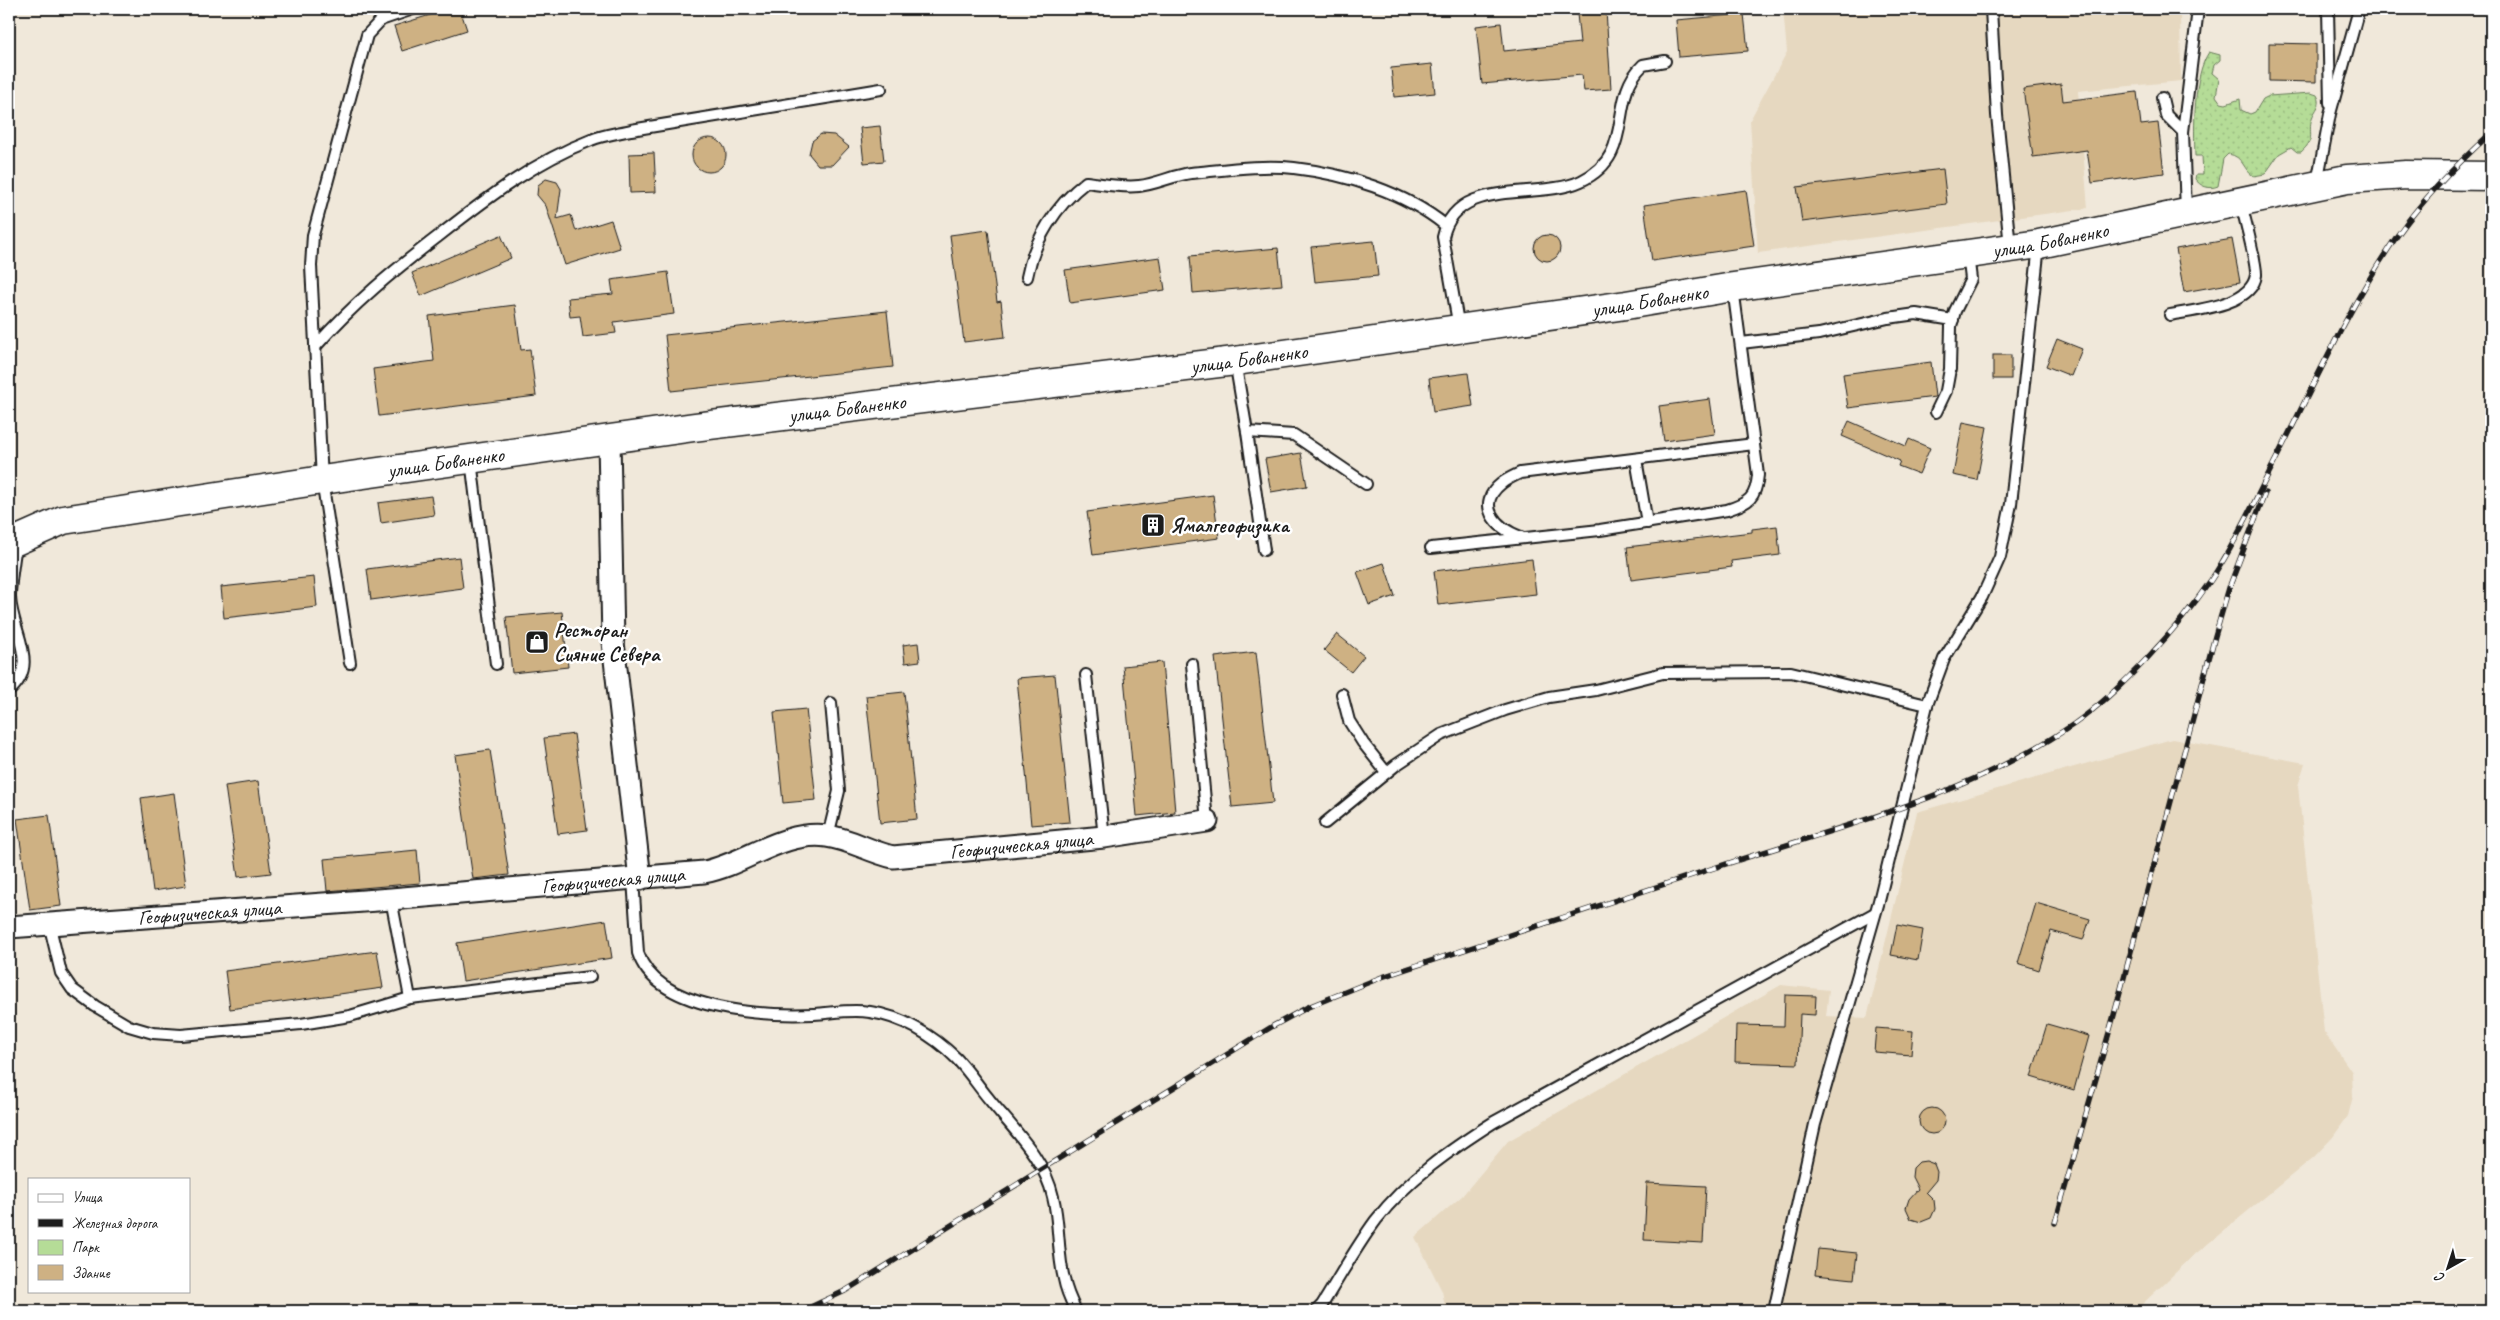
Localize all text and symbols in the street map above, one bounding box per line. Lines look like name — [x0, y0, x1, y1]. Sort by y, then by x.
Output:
street label: улица Бованенко — [1989, 216, 2112, 264]
street label: улица Бованенко — [1588, 278, 1711, 323]
street label: улица Бованенко — [1187, 338, 1310, 380]
street label: улица Бованенко — [785, 388, 908, 429]
street label: улица Бованенко — [384, 441, 507, 484]
building icon: Ямалгеофизика — [1140, 512, 1166, 538]
place label: Ямалгеофизика — [1170, 512, 1290, 539]
place label: Ресторан Сияние Севера — [554, 617, 661, 667]
shop icon: Ресторан Сияние Севера — [524, 629, 550, 655]
street label: Геофизическая улица — [949, 825, 1096, 865]
street label: Геофизическая улица — [541, 861, 688, 899]
street label: Геофизическая улица — [137, 894, 284, 931]
legend — [28, 1178, 190, 1292]
text: Улица — [72, 1188, 103, 1207]
text: Железная дорога — [72, 1214, 159, 1233]
text: Парк — [72, 1238, 100, 1257]
north arrow — [2422, 1242, 2472, 1292]
text: Здание — [72, 1264, 111, 1283]
text: С — [2430, 1268, 2448, 1286]

